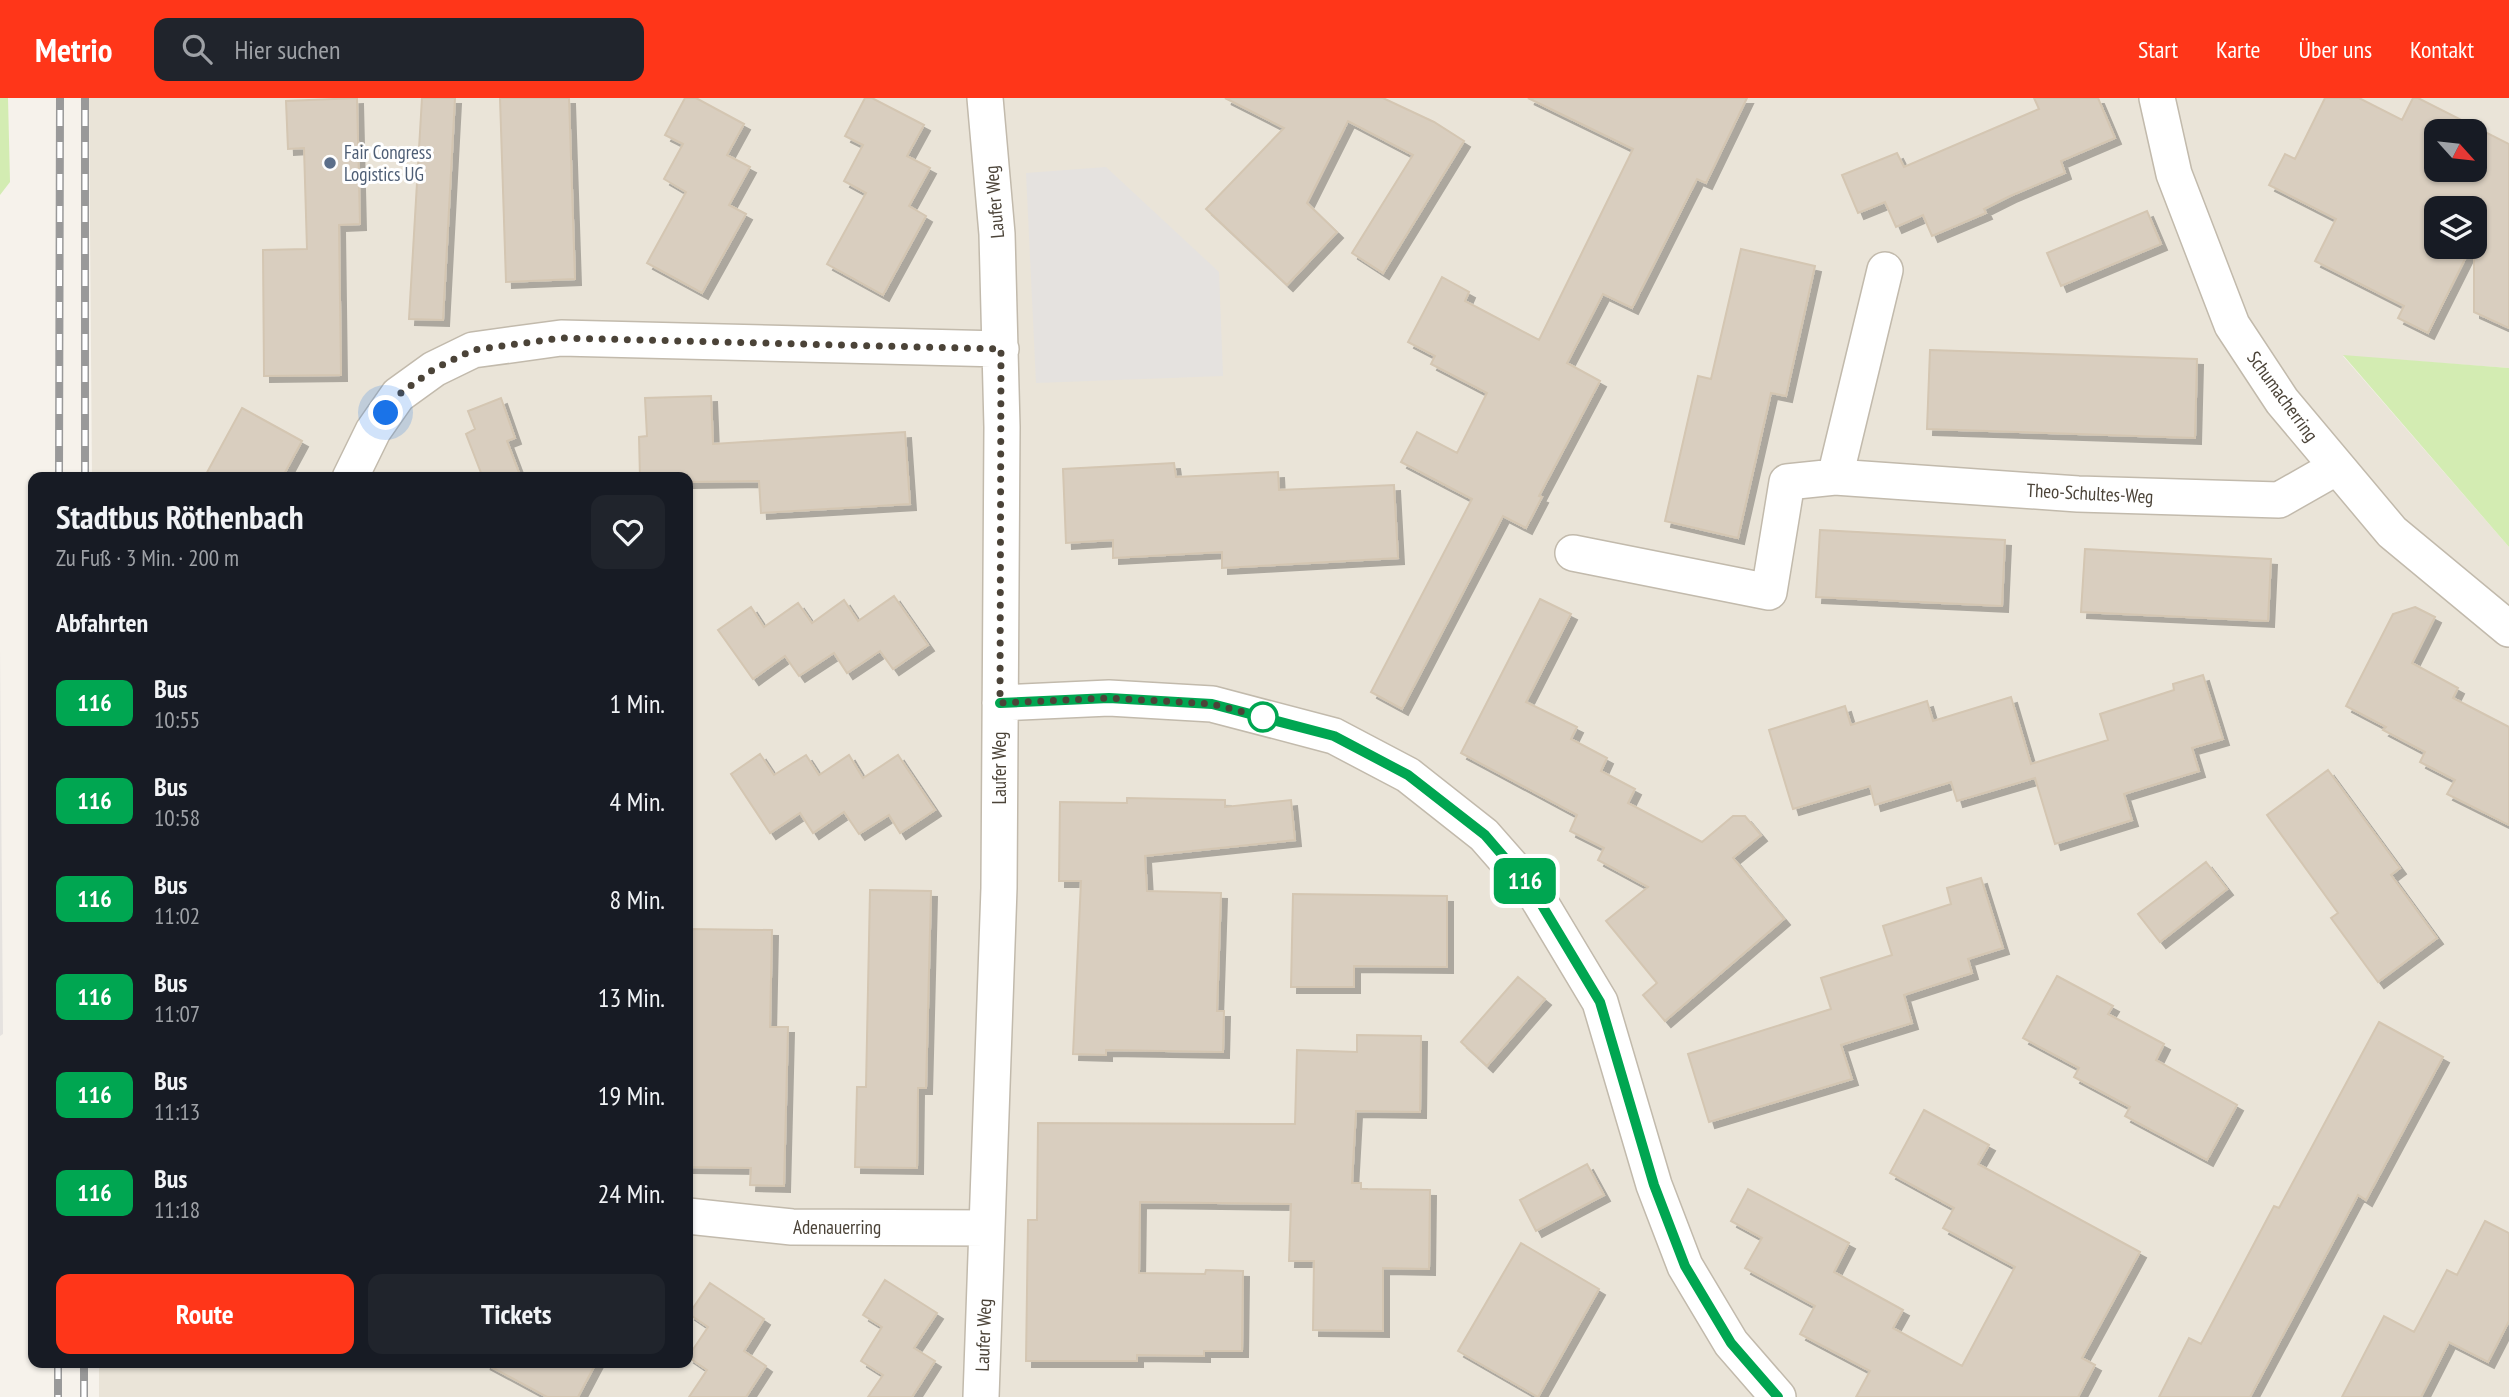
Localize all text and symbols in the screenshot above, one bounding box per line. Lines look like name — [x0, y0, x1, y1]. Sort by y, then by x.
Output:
search box — [154, 18, 644, 81]
text: Metrio — [35, 28, 112, 71]
icon: search — [178, 30, 216, 68]
text: Hier suchen — [234, 33, 340, 66]
text: Start — [2138, 34, 2178, 65]
text: Karte — [2216, 34, 2261, 65]
text: Über uns — [2299, 34, 2372, 65]
text: Kontakt — [2410, 34, 2474, 65]
north arrow — [2424, 119, 2487, 182]
map controls — [2424, 119, 2487, 259]
place label: Fair Congress Logistics UG — [344, 140, 432, 186]
marker: Fair Congress Logistics UG — [322, 155, 338, 171]
street label: Laufer Weg — [979, 165, 1009, 239]
button: layers — [2424, 196, 2487, 259]
street label: Schumacherring — [2242, 346, 2324, 446]
your location — [368, 395, 403, 430]
street label: Theo-Schultes-Weg — [2026, 478, 2154, 508]
text: Stadtbus Röthenbach — [56, 495, 304, 538]
button: heart — [591, 495, 665, 569]
text: Zu Fuß · 3 Min. · 200 m — [56, 543, 239, 572]
text: Abfahrten — [56, 606, 148, 639]
text: Bus — [154, 672, 187, 705]
text: 116 — [77, 687, 112, 718]
text: 1 Min. — [610, 687, 665, 720]
unlabelled marker — [1248, 702, 1278, 732]
text: 10:55 — [154, 705, 200, 734]
street label: Laufer Weg — [987, 732, 1011, 804]
text: Bus — [154, 770, 187, 803]
text: 116 — [77, 785, 112, 816]
text: 4 Min. — [610, 785, 665, 818]
text: 10:58 — [154, 803, 200, 832]
line badge: 116 — [1485, 858, 1565, 904]
text: 116 — [1508, 865, 1542, 896]
text: Bus — [154, 868, 187, 901]
text: 116 — [77, 883, 112, 914]
text: 8 Min. — [610, 883, 665, 916]
text: 11:02 — [154, 901, 200, 930]
text: Bus — [154, 966, 187, 999]
text: 116 — [77, 981, 112, 1012]
text: 13 Min. — [598, 981, 665, 1014]
text: 11:07 — [154, 999, 200, 1028]
text: Bus — [154, 1064, 187, 1097]
text: 116 — [77, 1079, 112, 1110]
text: 19 Min. — [598, 1079, 665, 1112]
text: 11:13 — [154, 1097, 200, 1126]
text: Bus — [154, 1162, 187, 1195]
text: 116 — [77, 1177, 112, 1208]
text: 24 Min. — [598, 1177, 665, 1210]
text: 11:18 — [154, 1195, 200, 1224]
street label: Adenauerring — [793, 1215, 881, 1239]
button: Route — [56, 1274, 354, 1354]
button: Tickets — [368, 1274, 665, 1354]
street label: Laufer Weg — [970, 1298, 996, 1372]

